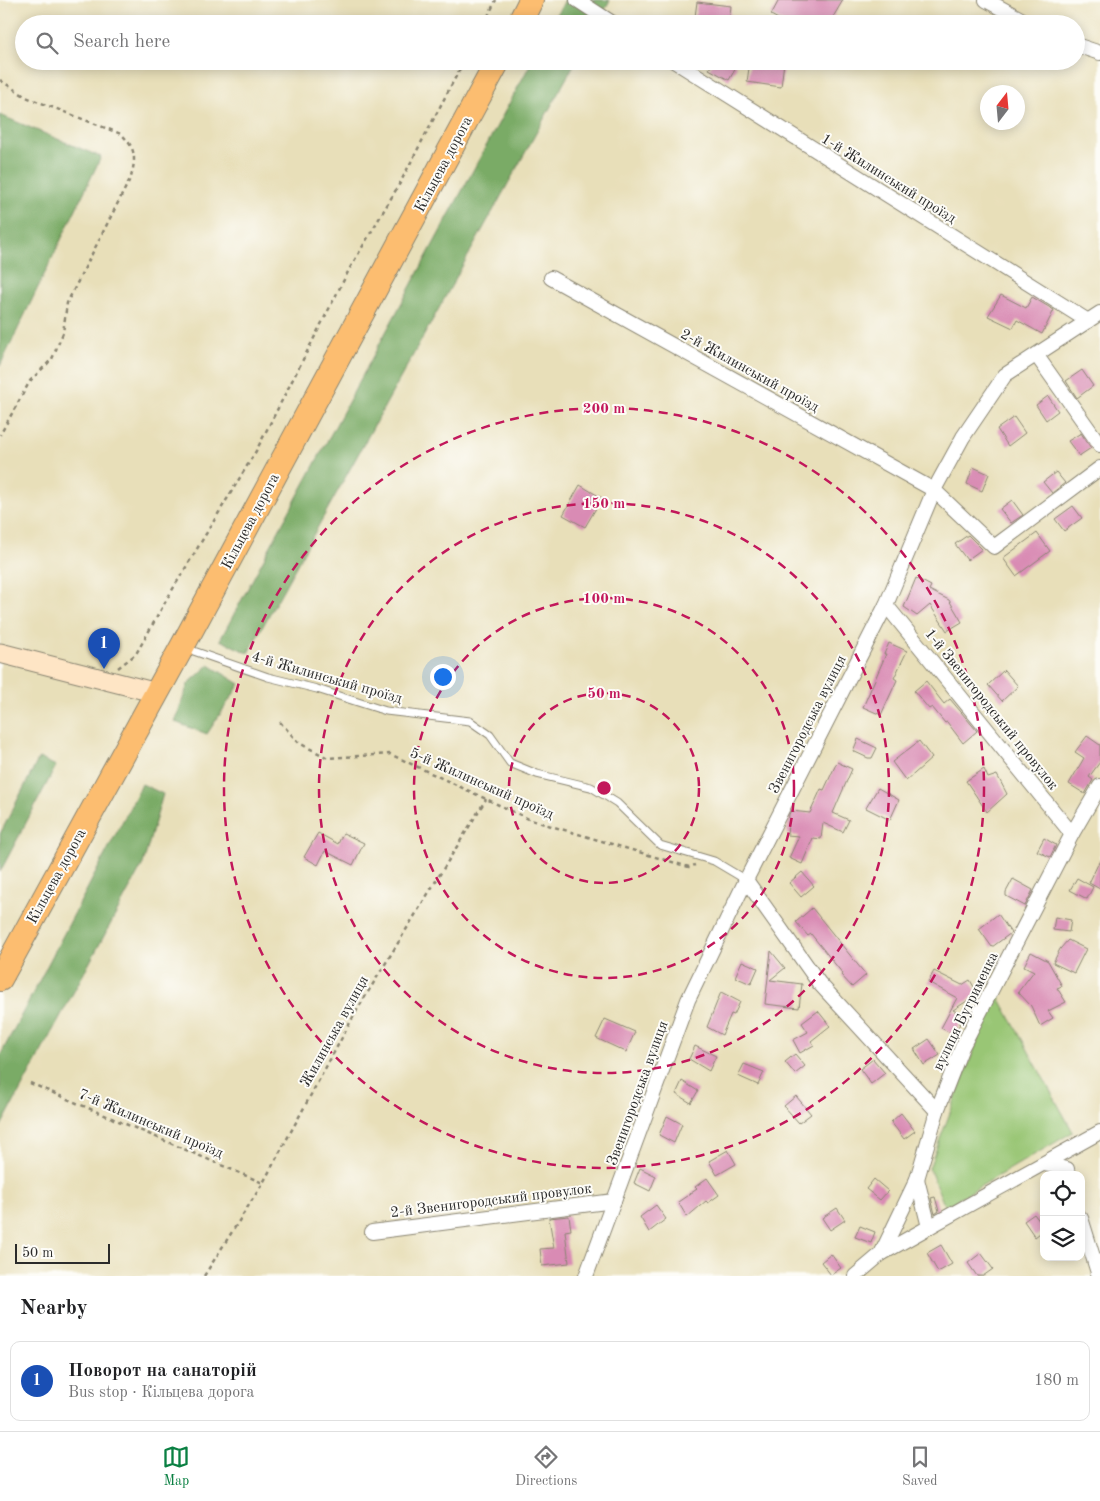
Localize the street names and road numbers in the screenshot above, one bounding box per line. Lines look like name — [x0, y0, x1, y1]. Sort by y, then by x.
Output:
street label: Кільцева дорога — [413, 114, 476, 215]
street label: 1-й Жилинський проїзд — [818, 132, 959, 227]
street label: 2-й Жилинський проїзд — [678, 327, 822, 416]
street label: Кільцева дорога — [220, 471, 283, 572]
street label: 1-й Звенигородський провулок — [921, 627, 1061, 794]
street label: 4-й Жилинський проїзд — [250, 650, 404, 707]
street label: Звенигородська вулиця — [767, 653, 850, 796]
street label: 5-й Жилинський проїзд — [407, 746, 556, 823]
street label: Кільцева дорога — [25, 826, 90, 927]
street label: вулиця Бугрименка — [931, 950, 1002, 1073]
street label: Жилинська вулиця — [298, 973, 372, 1090]
street label: Звенигородська вулиця — [605, 1019, 672, 1168]
street label: 7-й Жилинський проїзд — [76, 1087, 226, 1162]
street label: 2-й Звенигородський провулок — [390, 1182, 593, 1221]

